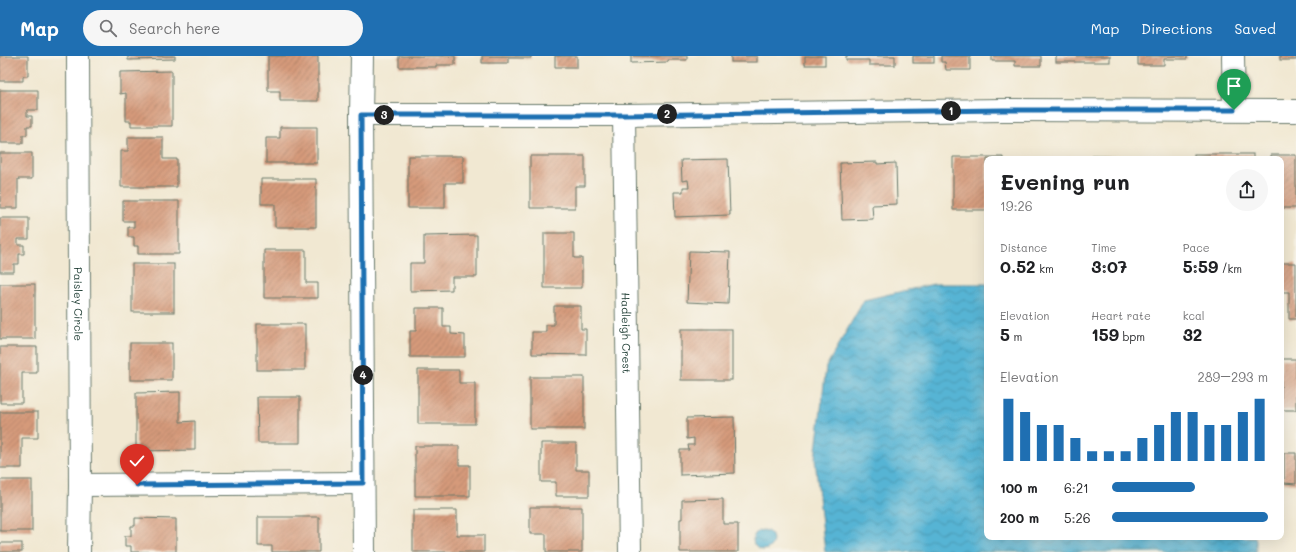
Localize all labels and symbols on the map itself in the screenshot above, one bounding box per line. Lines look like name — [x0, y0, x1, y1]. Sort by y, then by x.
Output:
pin — [1217, 69, 1251, 110]
pin: 1 — [941, 101, 961, 121]
pin: 2 — [657, 104, 677, 124]
pin: 3 — [374, 105, 394, 125]
street label: Paisley Circle — [71, 267, 87, 341]
street label: Hadleigh Crest — [619, 292, 635, 374]
pin: 4 — [353, 365, 373, 385]
pin — [120, 444, 154, 485]

